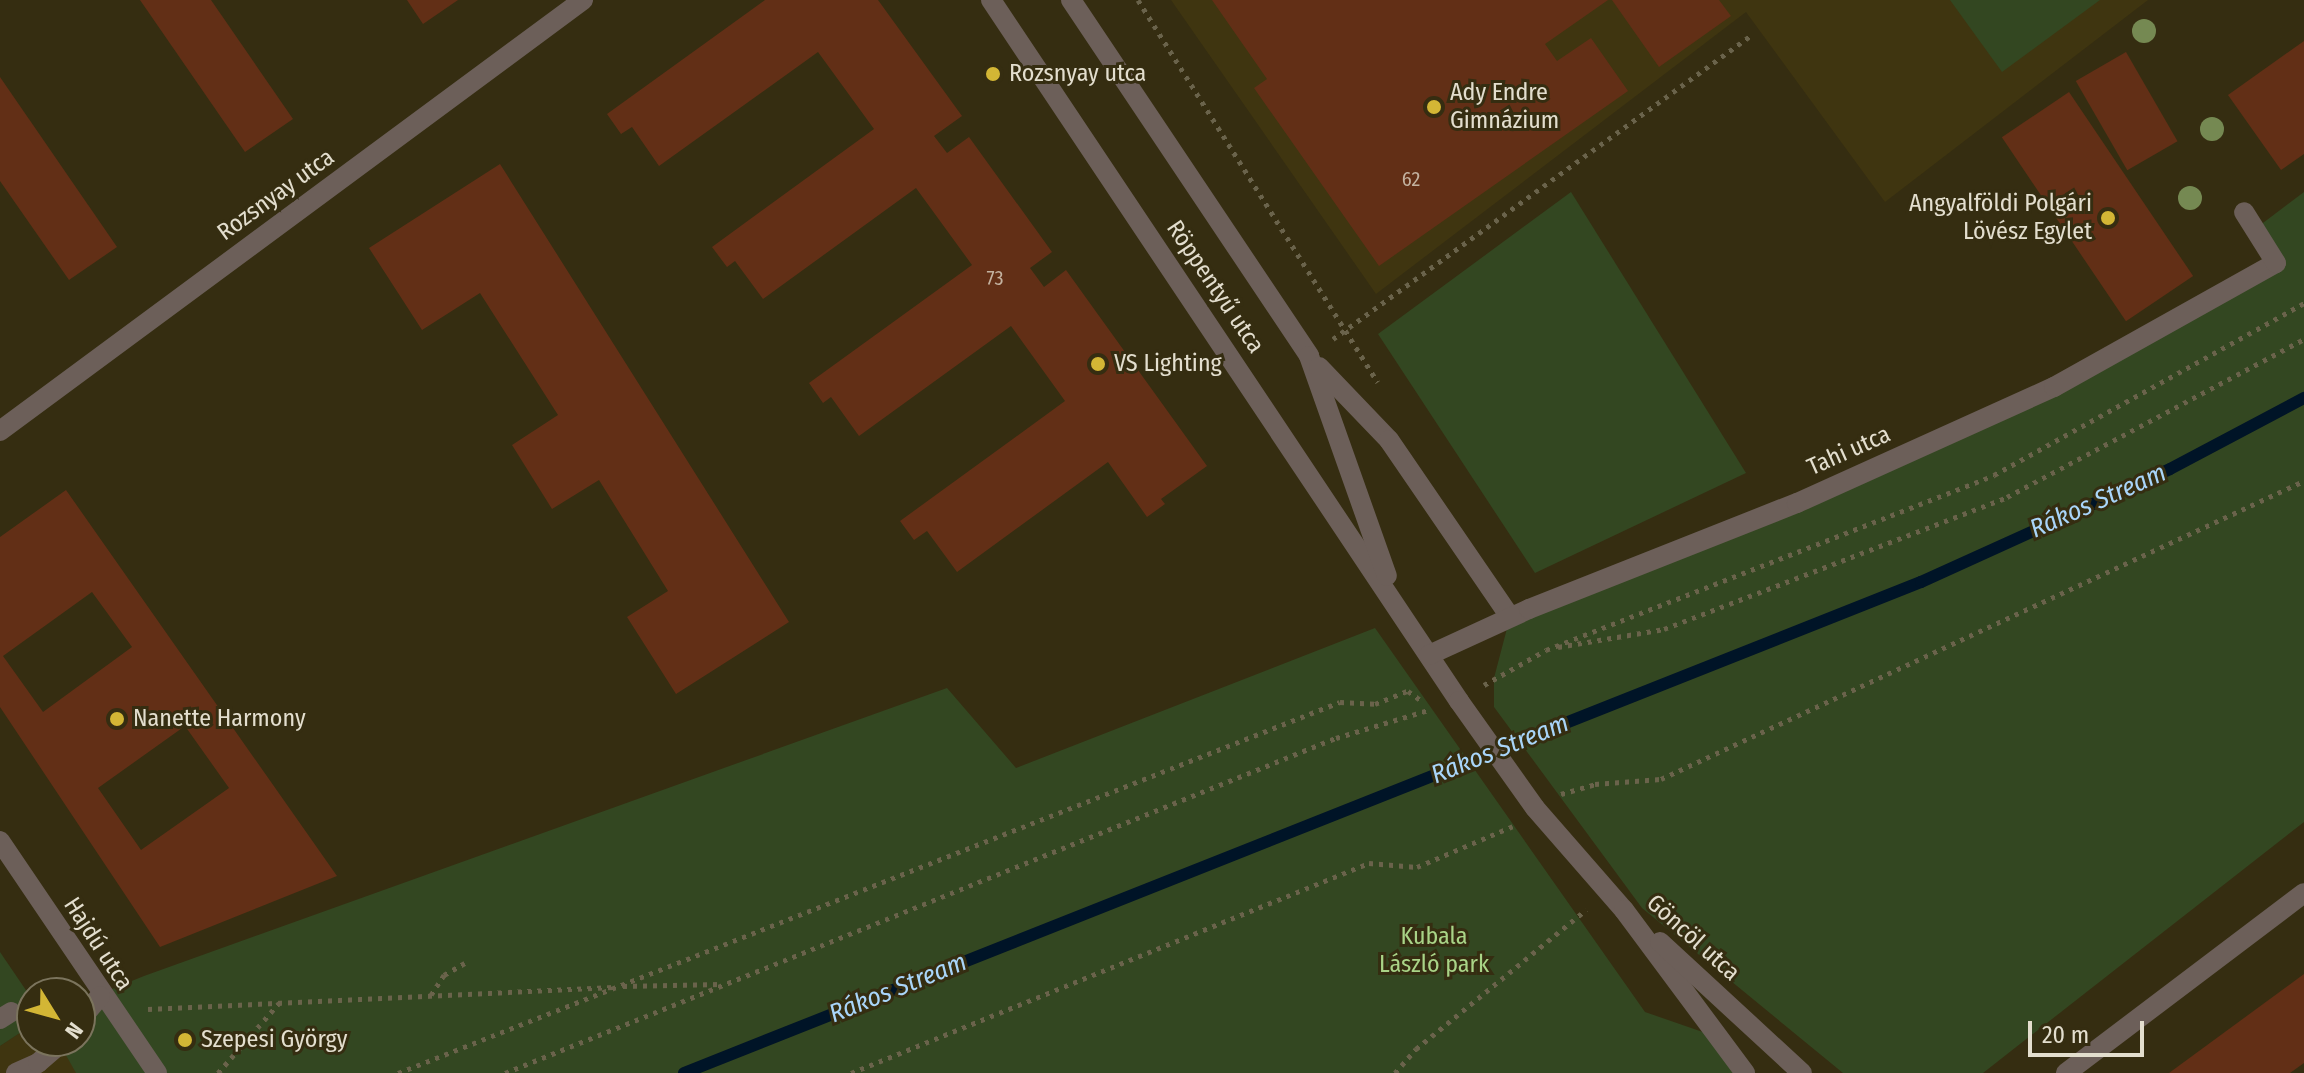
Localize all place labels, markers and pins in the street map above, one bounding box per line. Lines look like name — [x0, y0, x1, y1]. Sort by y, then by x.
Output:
place label: Rozsnyay utca — [1009, 60, 1146, 88]
marker: Rozsnyay utca — [984, 65, 1002, 83]
place label: Ady Endre Gimnázium — [1450, 79, 1559, 135]
marker: Ady Endre Gimnázium — [1425, 98, 1443, 116]
place label: Angyalföldi Polgári Lövész Egylet — [1909, 190, 2092, 246]
marker: Angyalföldi Polgári Lövész Egylet — [2099, 209, 2117, 227]
place label: VS Lighting — [1114, 350, 1222, 378]
marker: VS Lighting — [1089, 355, 1107, 373]
place label: Nanette Harmony — [133, 705, 306, 733]
marker: Nanette Harmony — [108, 710, 126, 728]
place label: Szepesi György — [201, 1026, 347, 1054]
marker: Szepesi György — [176, 1031, 194, 1049]

